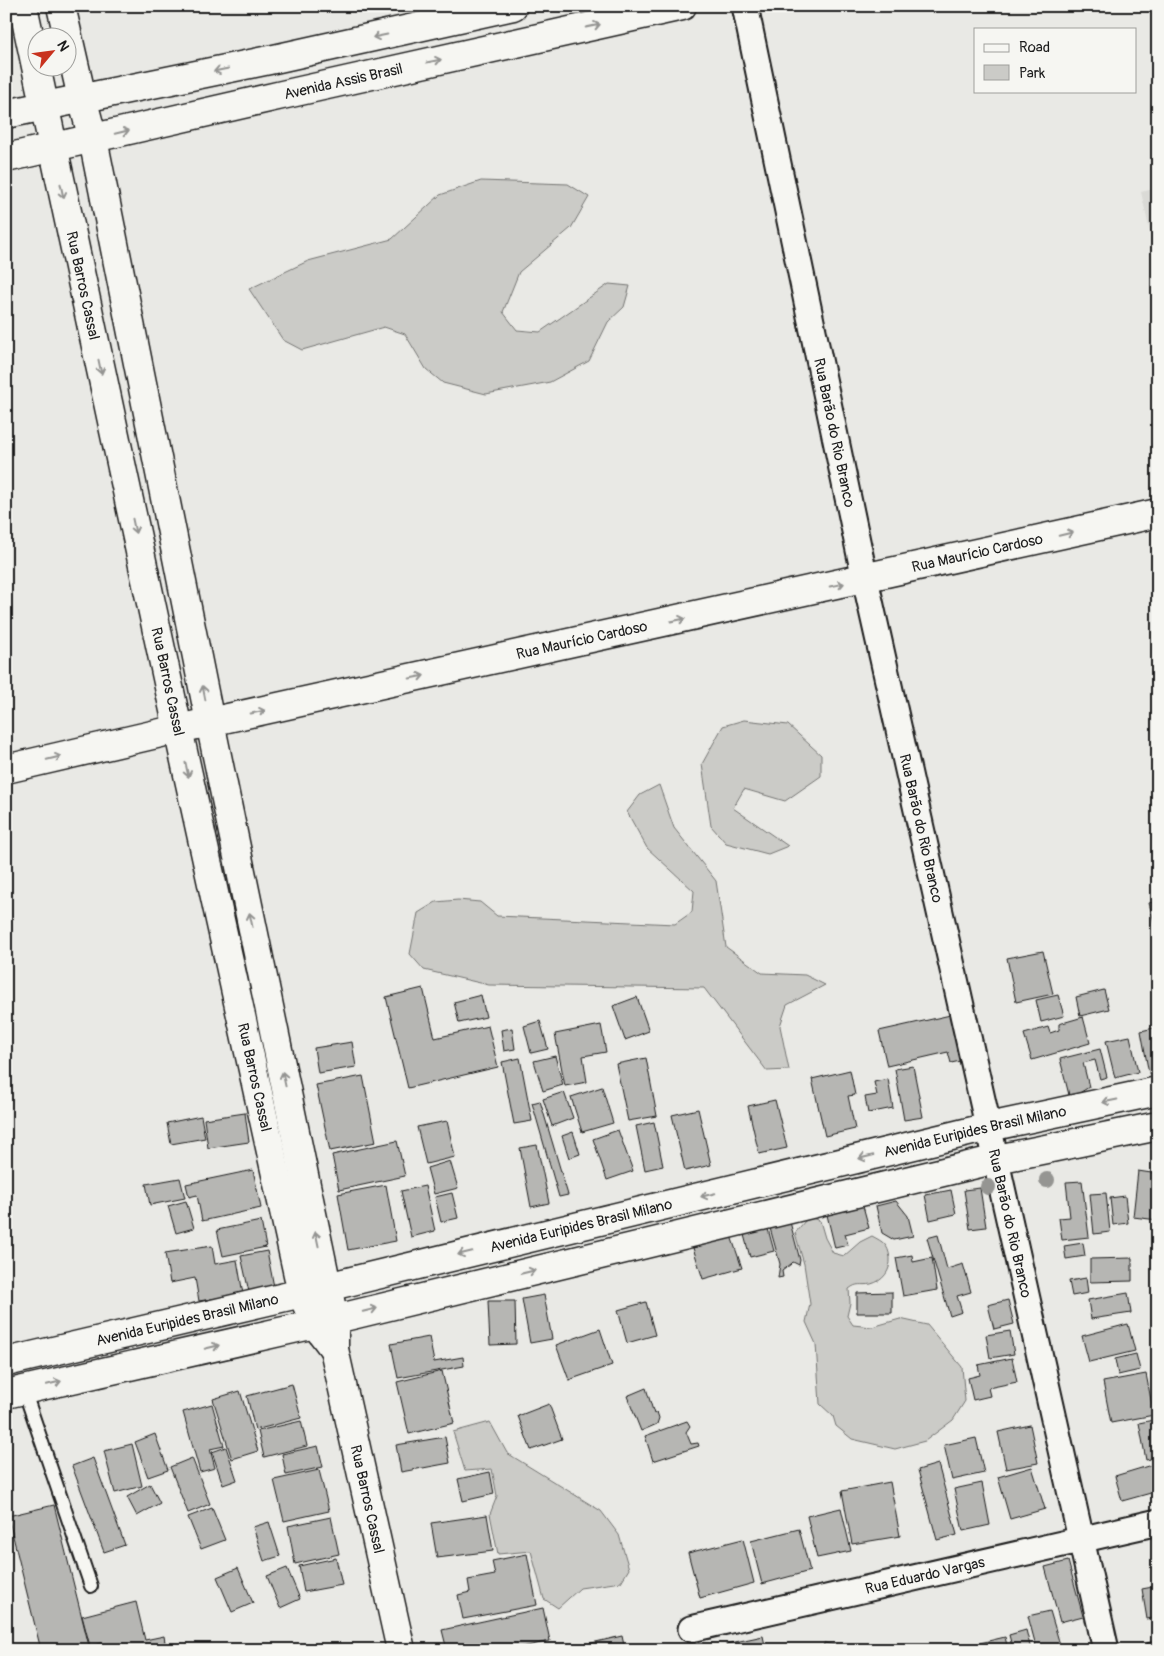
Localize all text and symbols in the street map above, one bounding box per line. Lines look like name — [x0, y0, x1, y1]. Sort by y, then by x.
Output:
one-way arrow — [584, 21, 600, 30]
north arrow — [28, 28, 78, 78]
legend — [974, 28, 1136, 92]
one-way arrow — [372, 31, 388, 41]
text: N — [53, 38, 73, 54]
text: Road — [1019, 38, 1050, 57]
one-way arrow — [426, 56, 442, 65]
street label: Avenida Assis Brasil — [282, 59, 405, 104]
text: Park — [1019, 64, 1046, 83]
one-way arrow — [214, 66, 230, 75]
one-way arrow — [114, 127, 130, 136]
one-way arrow — [58, 182, 67, 198]
street label: Rua Barros Cassal — [62, 230, 103, 342]
street label: Rua Barão do Rio Branco — [809, 356, 859, 509]
one-way arrow — [96, 358, 105, 374]
one-way arrow — [130, 517, 139, 533]
one-way arrow — [1057, 529, 1073, 538]
street label: Rua Maurício Cardoso — [910, 530, 1045, 577]
one-way arrow — [828, 580, 844, 589]
one-way arrow — [669, 614, 685, 624]
street label: Rua Maurício Cardoso — [514, 617, 649, 664]
street label: Rua Barros Cassal — [146, 626, 188, 738]
one-way arrow — [408, 672, 424, 681]
one-way arrow — [199, 685, 209, 701]
one-way arrow — [249, 707, 265, 716]
street label: Rua Barão do Rio Branco — [895, 752, 947, 905]
one-way arrow — [45, 753, 61, 762]
one-way arrow — [182, 762, 192, 778]
one-way arrow — [246, 913, 255, 929]
street label: Rua Barros Cassal — [233, 1021, 275, 1133]
one-way arrow — [279, 1072, 288, 1088]
one-way arrow — [1102, 1097, 1118, 1107]
street label: Avenida Euripides Brasil Milano — [882, 1102, 1068, 1162]
street label: Rua Barão do Rio Branco — [984, 1147, 1035, 1300]
one-way arrow — [859, 1153, 875, 1162]
one-way arrow — [701, 1191, 717, 1200]
street label: Avenida Euripides Brasil Milano — [488, 1195, 674, 1257]
one-way arrow — [312, 1231, 321, 1247]
one-way arrow — [458, 1249, 474, 1258]
one-way arrow — [520, 1267, 536, 1276]
street label: Avenida Euripides Brasil Milano — [94, 1290, 281, 1351]
one-way arrow — [362, 1305, 378, 1314]
one-way arrow — [204, 1342, 220, 1351]
one-way arrow — [45, 1378, 61, 1387]
street label: Rua Barros Cassal — [346, 1443, 388, 1555]
street label: Rua Eduardo Vargas — [863, 1553, 987, 1599]

